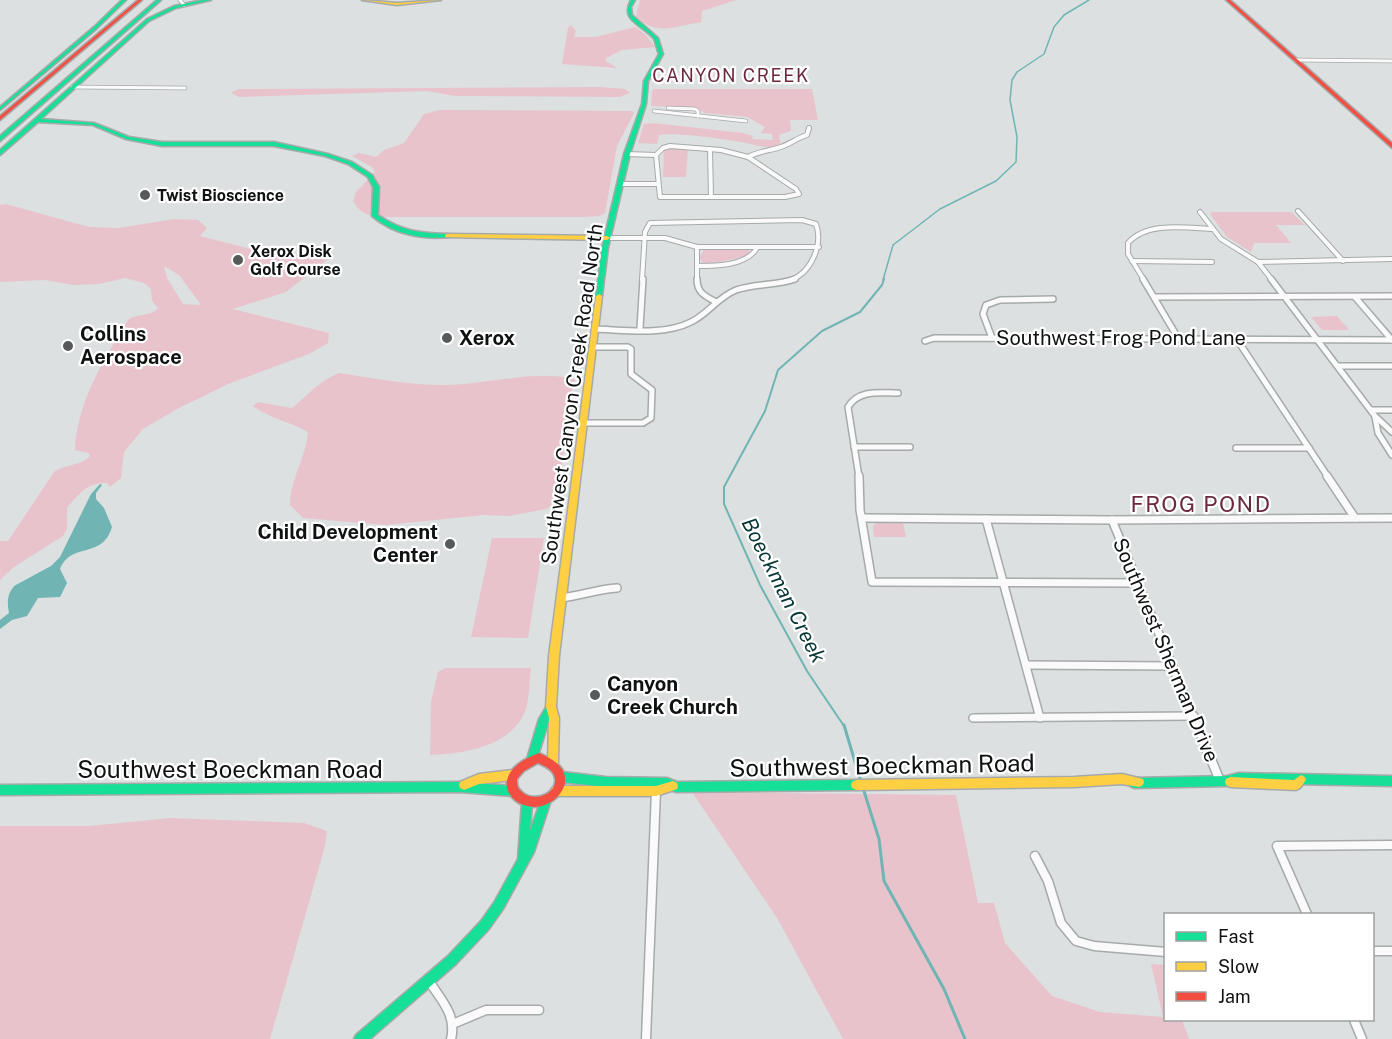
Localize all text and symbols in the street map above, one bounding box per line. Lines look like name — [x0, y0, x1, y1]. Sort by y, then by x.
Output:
district label: CANYON CREEK — [652, 65, 810, 86]
place label: Twist Bioscience — [157, 186, 284, 205]
marker: Twist Bioscience — [138, 188, 152, 202]
street label: Southwest Canyon Creek Road North — [536, 222, 608, 566]
place label: Xerox Disk Golf Course — [250, 242, 341, 279]
marker: Xerox Disk Golf Course — [231, 253, 245, 267]
place label: Collins Aerospace — [80, 322, 182, 369]
place label: Xerox — [459, 326, 515, 350]
street label: Southwest Frog Pond Lane — [996, 326, 1246, 350]
marker: Xerox — [440, 331, 454, 345]
marker: Collins Aerospace — [61, 339, 75, 353]
district label: FROG POND — [1131, 491, 1271, 517]
water label: Boeckman Creek — [737, 513, 832, 668]
place label: Child Development Center — [258, 520, 438, 567]
street label: Southwest Sherman Drive — [1108, 534, 1224, 766]
marker: Child Development Center — [443, 537, 457, 551]
place label: Canyon Creek Church — [607, 672, 738, 719]
marker: Canyon Creek Church — [588, 688, 602, 702]
street label: Southwest Boeckman Road — [729, 748, 1035, 782]
street label: Southwest Boeckman Road — [77, 755, 383, 783]
legend — [1164, 913, 1374, 1021]
text: Fast — [1218, 926, 1254, 947]
text: Slow — [1218, 956, 1259, 977]
text: Jam — [1218, 986, 1251, 1007]

